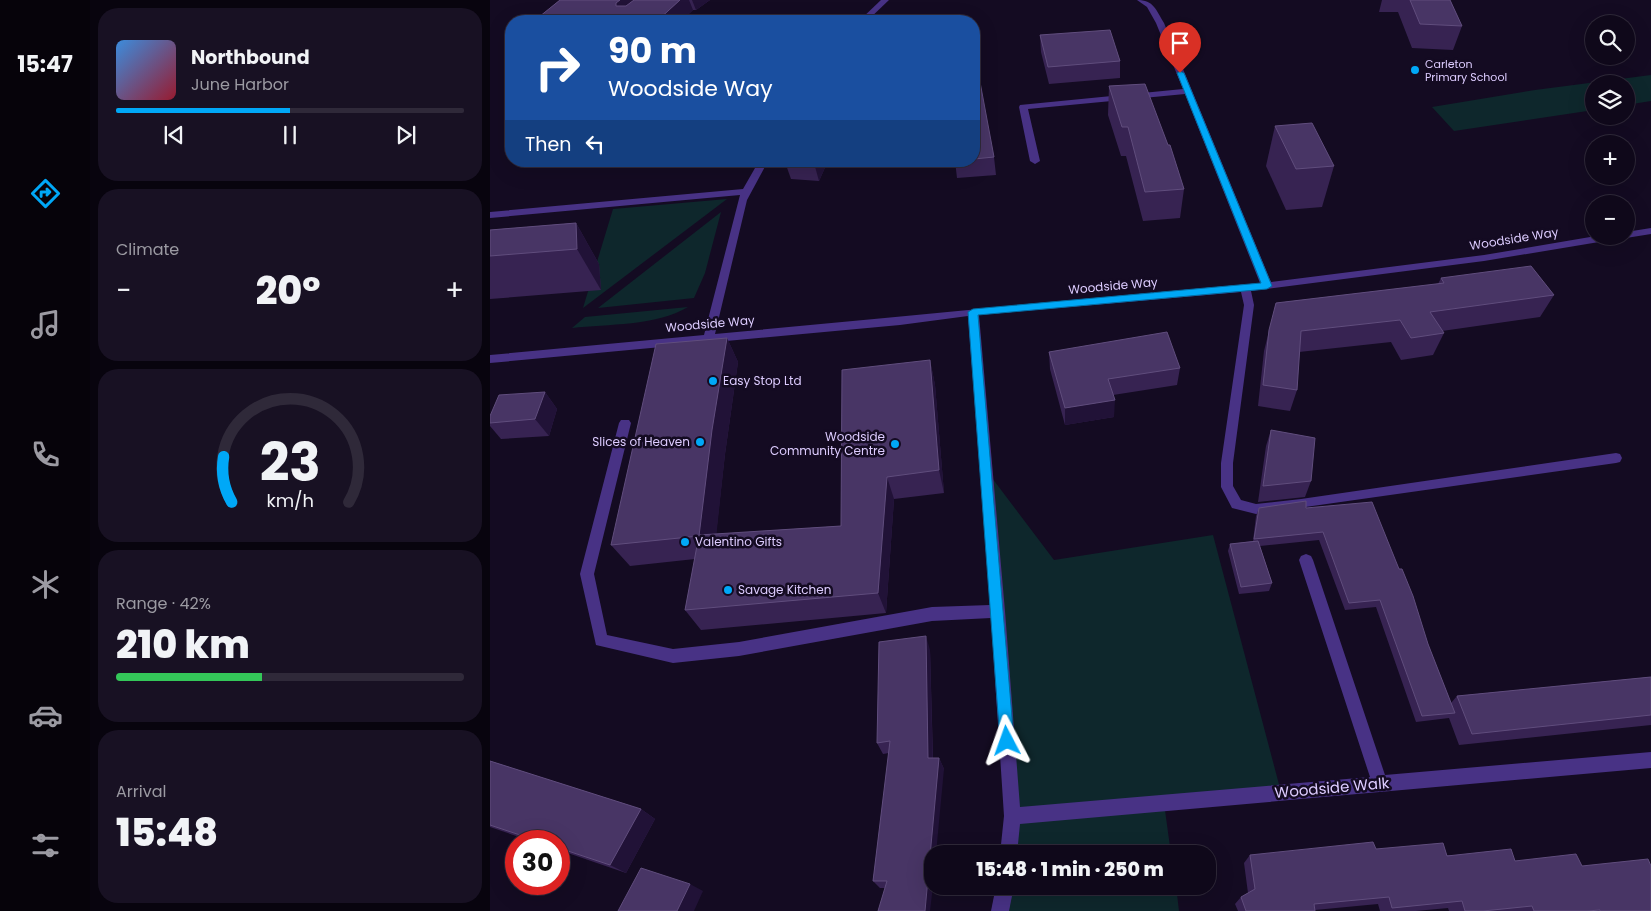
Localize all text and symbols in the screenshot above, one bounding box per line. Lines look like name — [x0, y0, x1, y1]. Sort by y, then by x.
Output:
map controls — [1585, 15, 1635, 245]
button: search — [1585, 15, 1635, 65]
pin — [1159, 22, 1201, 73]
text: 90 m — [608, 26, 697, 75]
icon: arrive — [1166, 29, 1194, 57]
icon: right — [525, 35, 590, 100]
text: Northbound — [191, 44, 310, 71]
text: 15:47 — [17, 49, 73, 80]
place label: Carleton Primary School — [1425, 56, 1507, 85]
marker: Carleton Primary School — [1409, 64, 1421, 76]
text: June Harbor — [191, 73, 289, 96]
text: Woodside Way — [608, 73, 773, 104]
button: layers — [1585, 75, 1635, 125]
icon: previous — [160, 121, 188, 149]
icon: pause — [276, 121, 304, 149]
icon: next — [392, 121, 420, 149]
icon: left — [581, 130, 609, 158]
text: Then — [525, 131, 571, 158]
button: + — [1585, 135, 1635, 185]
icon: directions — [28, 176, 63, 211]
button: − — [1585, 195, 1635, 245]
street label: Woodside Way — [1468, 223, 1560, 254]
text: Climate — [116, 238, 179, 261]
text: 20° — [256, 264, 321, 317]
text: − — [116, 271, 131, 310]
text: + — [445, 271, 464, 310]
street label: Woodside Way — [1068, 273, 1159, 298]
icon: music — [28, 307, 63, 342]
street label: Woodside Way — [665, 311, 756, 336]
place label: Easy Stop Ltd — [723, 372, 802, 389]
marker: Easy Stop Ltd — [707, 375, 719, 387]
text: 23 — [259, 426, 321, 499]
place label: Woodside Community Centre — [770, 428, 885, 459]
place label: Slices of Heaven — [592, 433, 690, 450]
marker: Slices of Heaven — [694, 436, 706, 448]
icon: phone — [28, 437, 63, 472]
marker: Woodside Community Centre — [889, 438, 901, 450]
text: km/h — [266, 488, 314, 513]
place label: Valentino Gifts — [695, 533, 782, 550]
marker: Valentino Gifts — [679, 536, 691, 548]
icon: climate — [28, 567, 63, 602]
place label: Savage Kitchen — [738, 581, 831, 598]
marker: Savage Kitchen — [722, 584, 734, 596]
text: Range · 42% — [116, 592, 211, 615]
text: 210 km — [116, 618, 250, 671]
icon: car — [28, 698, 63, 733]
position arrow — [980, 714, 1032, 766]
street label: Woodside Walk — [1274, 772, 1390, 803]
text: Arrival — [116, 780, 166, 803]
text: 15:48 — [116, 806, 218, 859]
icon: filters — [28, 828, 63, 863]
speed limit sign: 30 — [505, 830, 570, 895]
text: 15:48 · 1 min · 250 m — [976, 856, 1164, 883]

